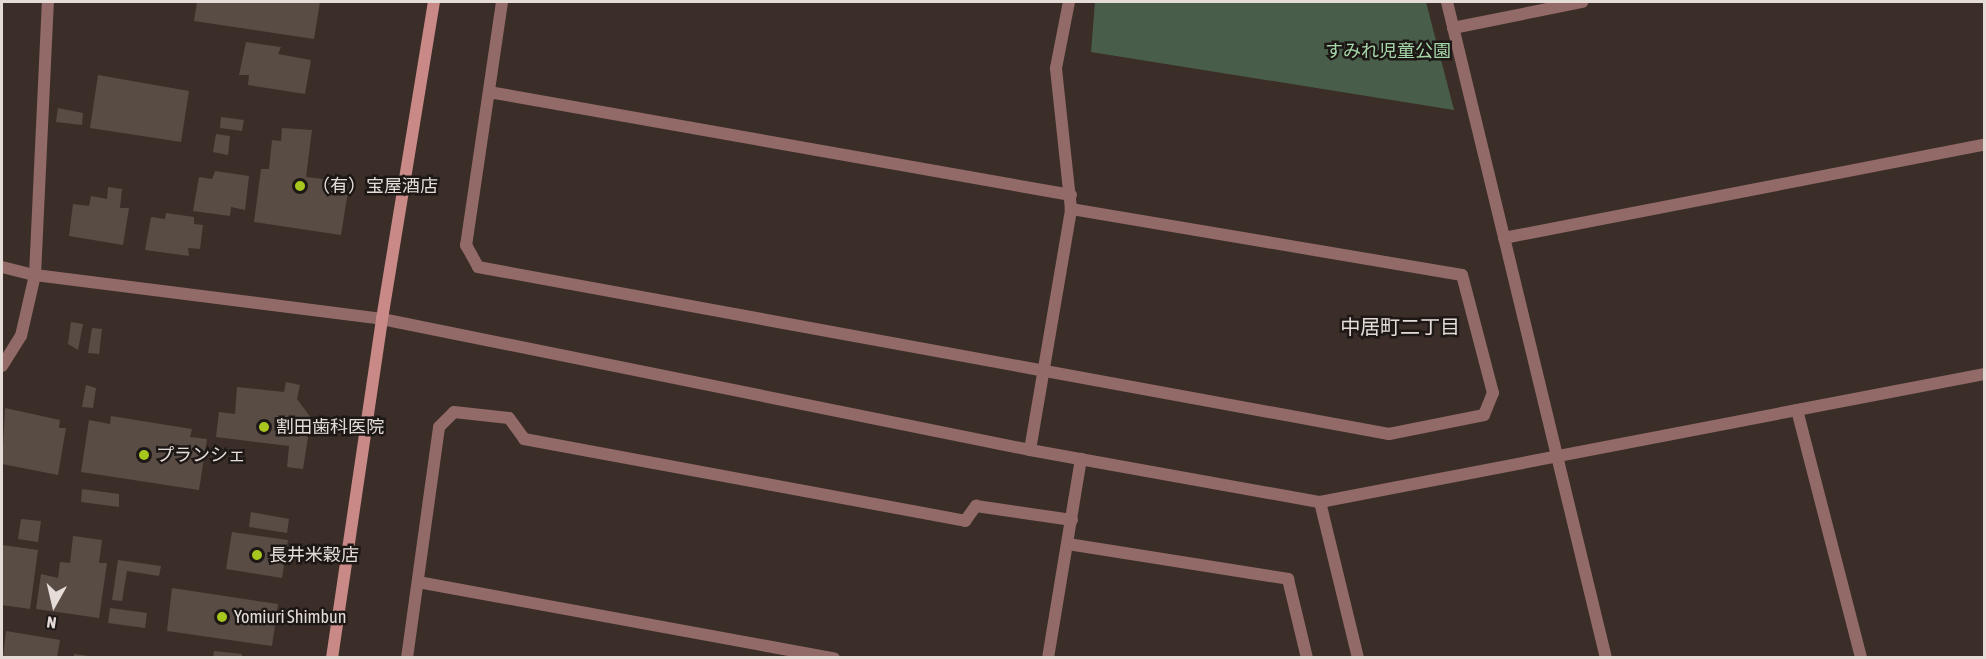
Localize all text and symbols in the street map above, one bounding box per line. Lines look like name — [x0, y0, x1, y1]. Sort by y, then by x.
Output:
park label: すみれ児童公園 — [1325, 40, 1451, 62]
place label: （有）宝屋酒店 — [312, 175, 438, 197]
marker: （有）宝屋酒店 — [293, 179, 307, 193]
district label: 中居町二丁目 — [1340, 314, 1460, 338]
place label: 割田歯科医院 — [276, 416, 384, 438]
marker: 割田歯科医院 — [257, 420, 271, 434]
place label: プランシェ — [156, 444, 246, 466]
marker: プランシェ — [137, 448, 151, 462]
place label: 長井米穀店 — [269, 544, 359, 566]
marker: 長井米穀店 — [250, 548, 264, 562]
north arrow — [24, 575, 84, 635]
place label: Yomiuri Shimbun — [234, 606, 346, 628]
marker: Yomiuri Shimbun — [215, 610, 229, 624]
text: N — [46, 613, 57, 632]

